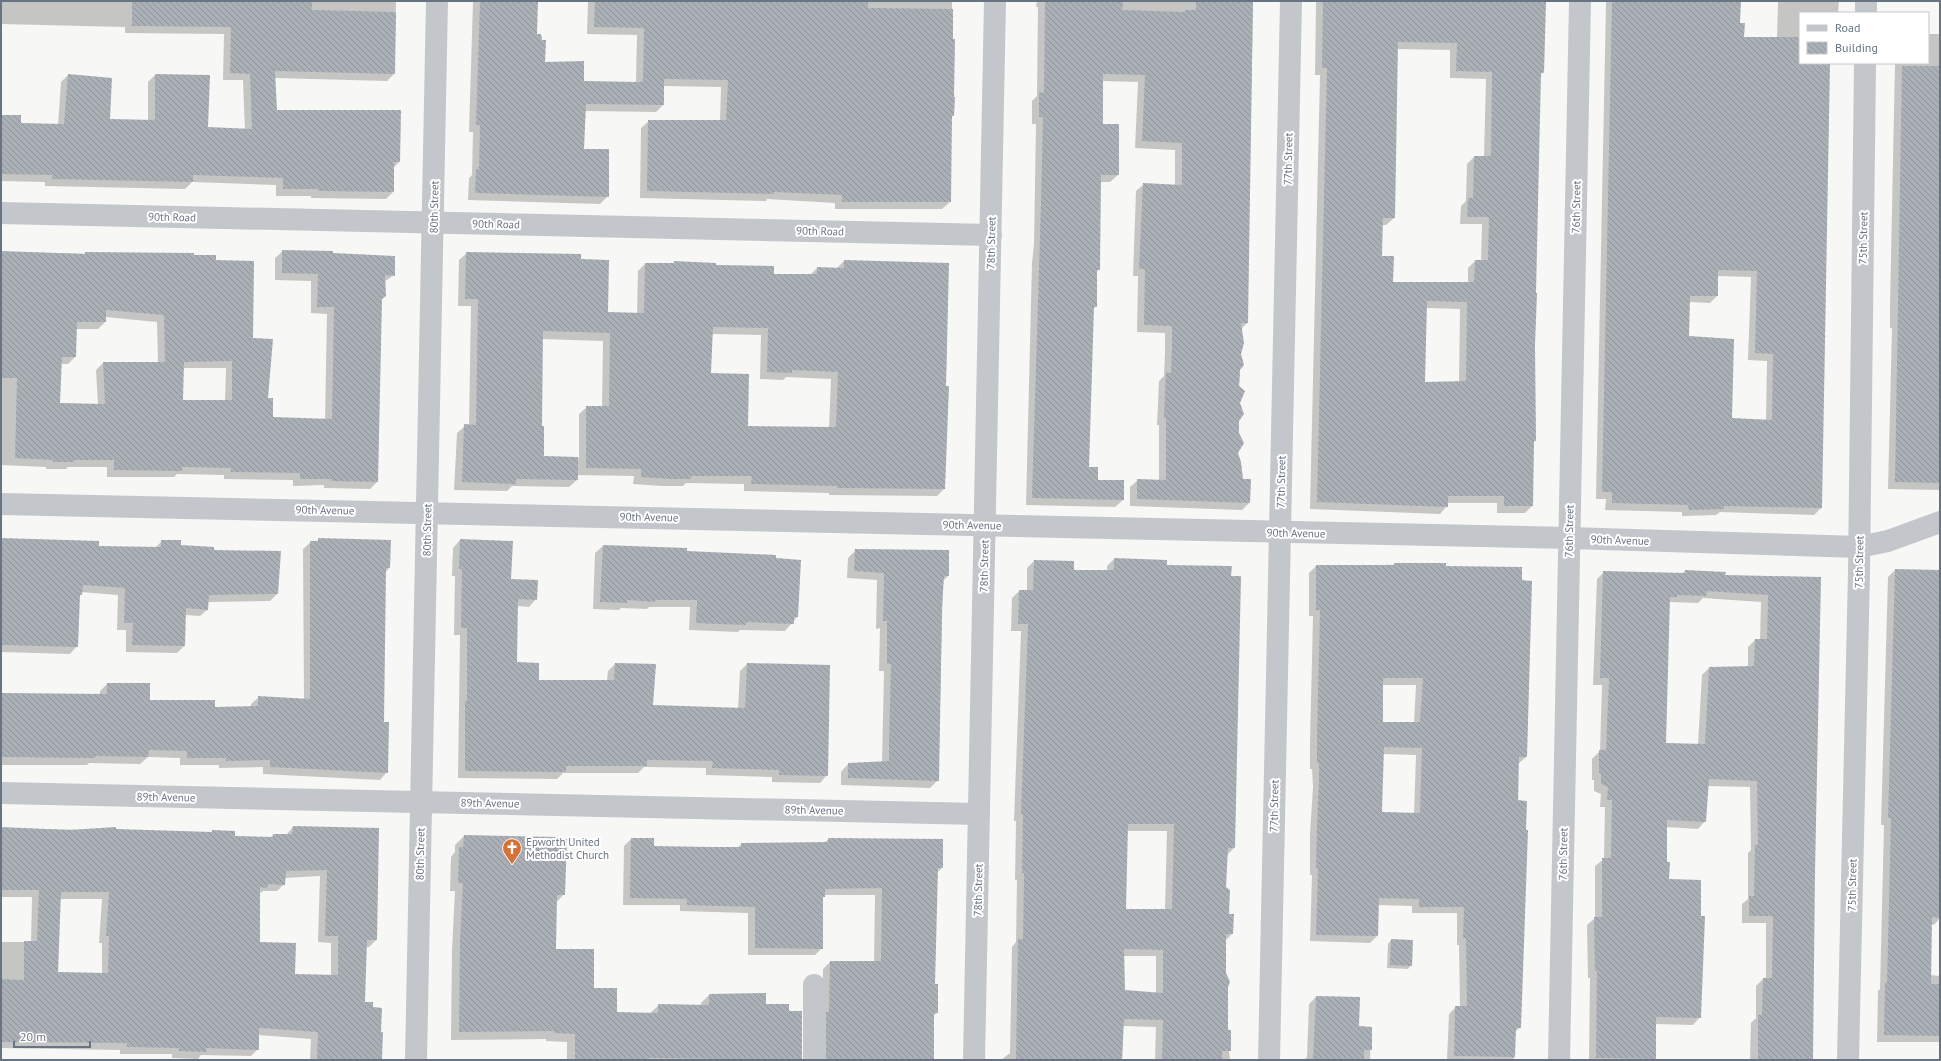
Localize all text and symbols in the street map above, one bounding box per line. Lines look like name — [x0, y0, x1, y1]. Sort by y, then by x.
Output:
legend — [1799, 12, 1929, 64]
text: Road — [1835, 20, 1860, 35]
text: Building — [1835, 40, 1878, 55]
street label: 77th Street — [1281, 132, 1295, 185]
street label: 80th Street — [427, 180, 441, 234]
street label: 76th Street — [1569, 180, 1583, 234]
street label: 90th Road — [148, 210, 196, 224]
street label: 75th Street — [1856, 211, 1870, 265]
street label: 78th Street — [984, 216, 998, 270]
street label: 90th Road — [472, 217, 520, 231]
street label: 90th Road — [796, 224, 844, 238]
street label: 77th Street — [1274, 455, 1288, 508]
street label: 90th Avenue — [296, 502, 355, 518]
street label: 80th Street — [420, 503, 434, 557]
street label: 76th Street — [1562, 504, 1576, 558]
street label: 90th Avenue — [620, 509, 679, 525]
street label: 90th Avenue — [943, 517, 1002, 533]
street label: 90th Avenue — [1267, 525, 1326, 541]
street label: 90th Avenue — [1590, 532, 1650, 548]
street label: 75th Street — [1852, 535, 1866, 589]
street label: 78th Street — [977, 539, 991, 593]
street label: 77th Street — [1267, 779, 1281, 832]
street label: 89th Avenue — [137, 789, 196, 805]
street label: 89th Avenue — [461, 795, 520, 811]
street label: 89th Avenue — [785, 802, 844, 818]
street label: 80th Street — [413, 827, 427, 881]
street label: 76th Street — [1556, 827, 1570, 881]
place label: Epworth United Methodist Church — [526, 835, 609, 862]
church icon: Epworth United Methodist Church — [501, 837, 523, 865]
street label: 75th Street — [1845, 858, 1859, 912]
street label: 78th Street — [971, 863, 985, 917]
scale bar — [14, 1023, 90, 1049]
text: 20 m — [20, 1029, 46, 1044]

